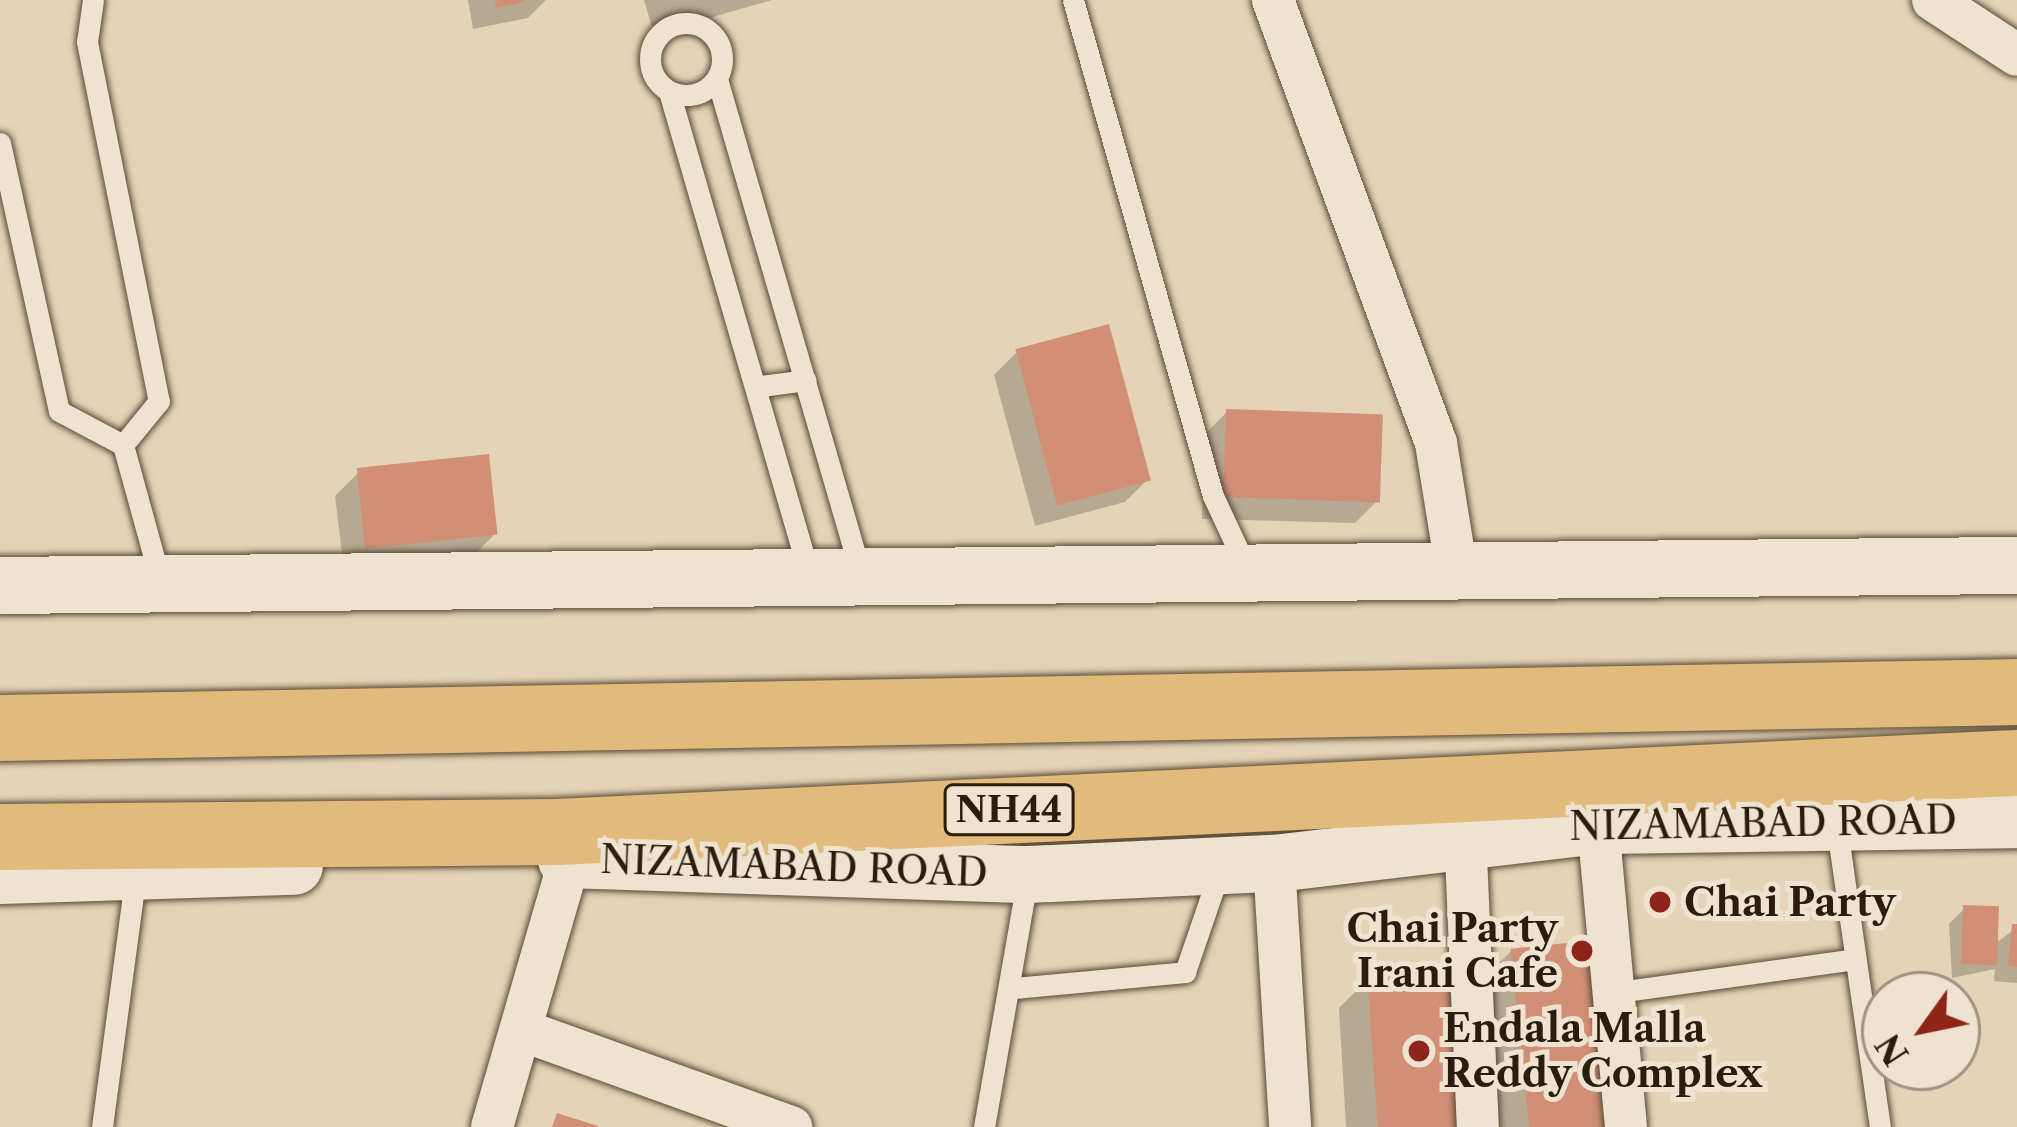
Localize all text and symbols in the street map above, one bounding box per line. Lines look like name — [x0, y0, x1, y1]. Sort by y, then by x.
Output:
road number: NH44 — [943, 780, 1075, 840]
street label: NIZAMABAD ROAD — [1569, 796, 1957, 850]
street label: NIZAMABAD ROAD — [600, 836, 988, 896]
place label: Chai Party — [1684, 879, 1896, 925]
marker: Chai Party — [1647, 889, 1673, 915]
place label: Chai Party Irani Cafe — [1346, 906, 1558, 997]
marker: Chai Party Irani Cafe — [1569, 938, 1595, 964]
north arrow — [1861, 971, 1981, 1091]
place label: Endala Malla Reddy Complex — [1443, 1006, 1763, 1097]
text: N — [1868, 1026, 1918, 1072]
marker: Endala Malla Reddy Complex — [1406, 1038, 1432, 1064]

